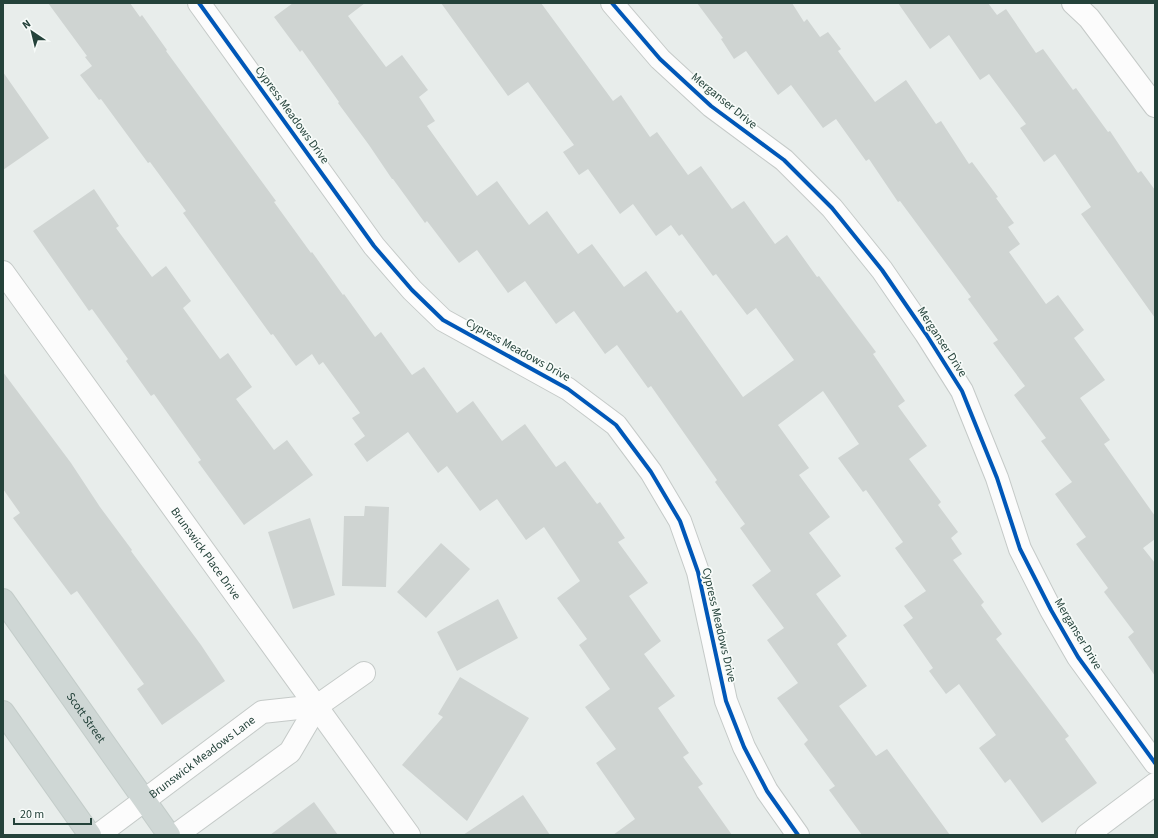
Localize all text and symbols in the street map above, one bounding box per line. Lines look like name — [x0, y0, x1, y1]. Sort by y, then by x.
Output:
north arrow — [12, 12, 52, 52]
text: N — [19, 16, 34, 32]
street label: Cypress Meadows Drive — [251, 63, 333, 167]
street label: Merganser Drive — [687, 69, 761, 133]
street label: Merganser Drive — [913, 304, 971, 381]
street label: Cypress Meadows Drive — [463, 314, 573, 386]
street label: Brunswick Place Drive — [167, 504, 245, 603]
street label: Cypress Meadows Drive — [698, 566, 740, 684]
street label: Merganser Drive — [1050, 595, 1106, 673]
street label: Scott Street — [62, 689, 110, 746]
street label: Brunswick Meadows Lane — [145, 711, 259, 803]
scale bar — [14, 800, 91, 826]
text: 20 m — [20, 806, 44, 823]

